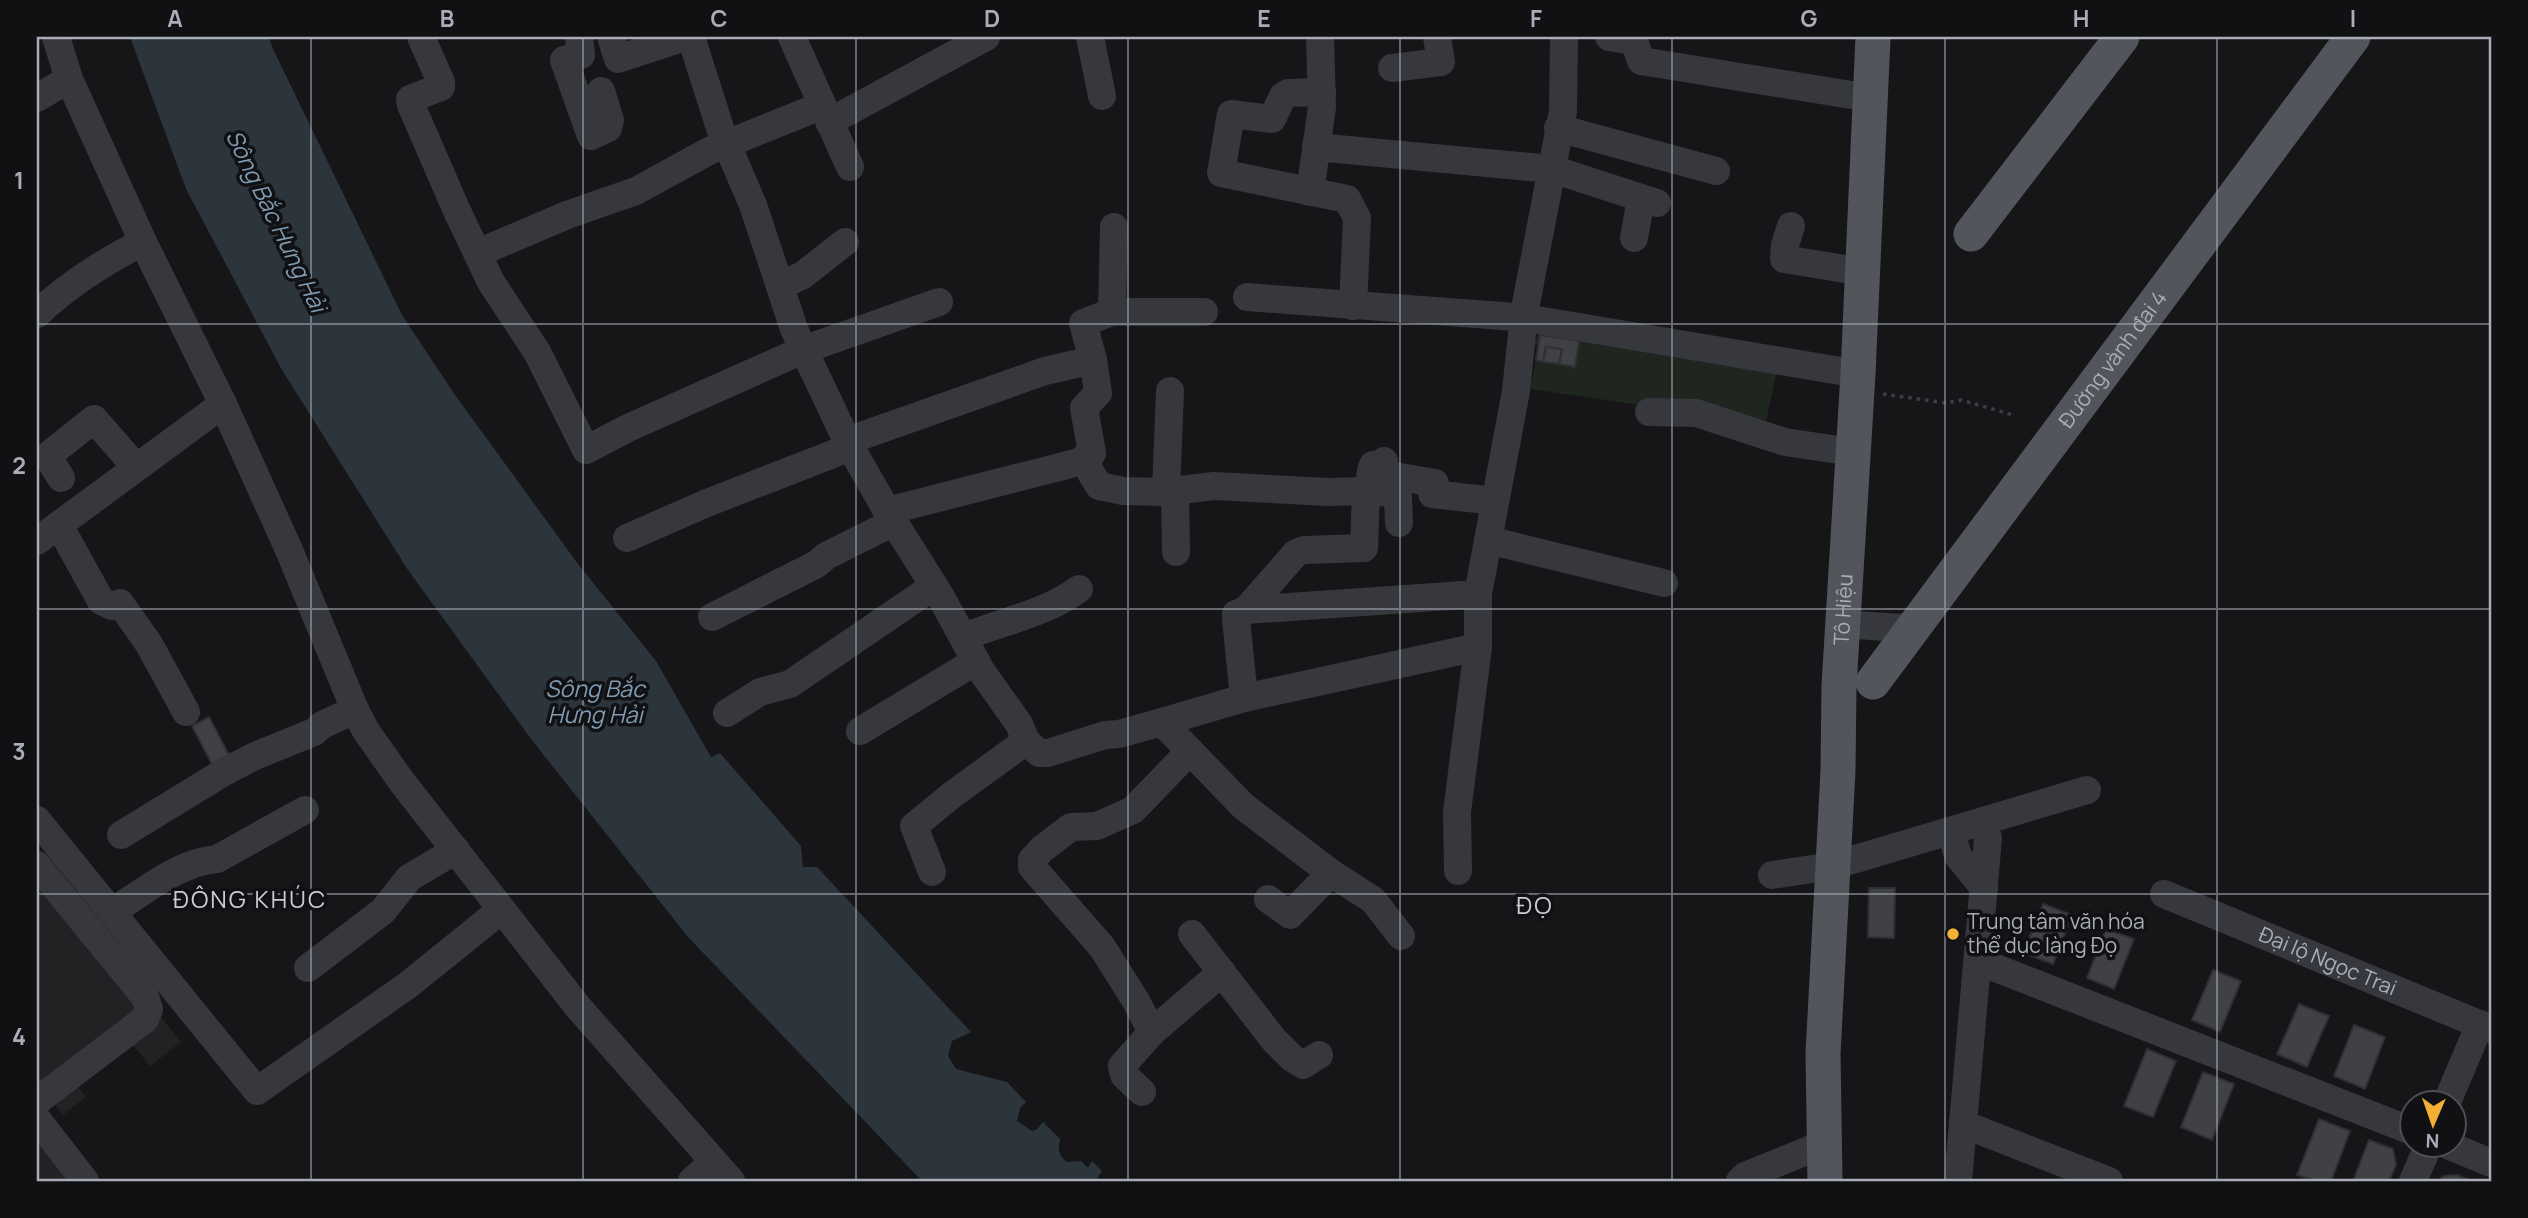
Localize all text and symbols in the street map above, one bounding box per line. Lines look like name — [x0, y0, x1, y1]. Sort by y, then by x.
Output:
text: A — [167, 2, 183, 34]
text: B — [440, 2, 454, 34]
text: C — [711, 2, 728, 34]
text: D — [984, 2, 1000, 34]
text: E — [1257, 2, 1271, 34]
text: F — [1530, 2, 1542, 34]
text: G — [1801, 2, 1818, 34]
text: H — [2073, 2, 2089, 34]
text: I — [2350, 2, 2356, 34]
water label: Sông Bắc Hưng Hải — [219, 124, 336, 319]
text: 1 — [14, 164, 24, 196]
street label: Đường vành đai 4 — [2052, 284, 2173, 433]
text: 2 — [12, 449, 26, 481]
street label: Tô Hiệu — [1827, 573, 1859, 646]
water label: Sông Bắc Hưng Hải — [545, 672, 647, 730]
text: 3 — [12, 735, 26, 767]
district label: ĐÔNG KHÚC — [173, 882, 327, 915]
district label: ĐỌ — [1516, 888, 1554, 921]
place label: Trung tâm văn hóa thể dục làng Đọ — [1967, 907, 2145, 959]
street label: Đại lộ Ngọc Trai — [2255, 920, 2401, 1002]
marker: Trung tâm văn hóa thể dục làng Đọ — [1945, 926, 1961, 942]
text: 4 — [12, 1020, 26, 1052]
north arrow — [2398, 1088, 2468, 1158]
text: N — [2425, 1128, 2440, 1154]

